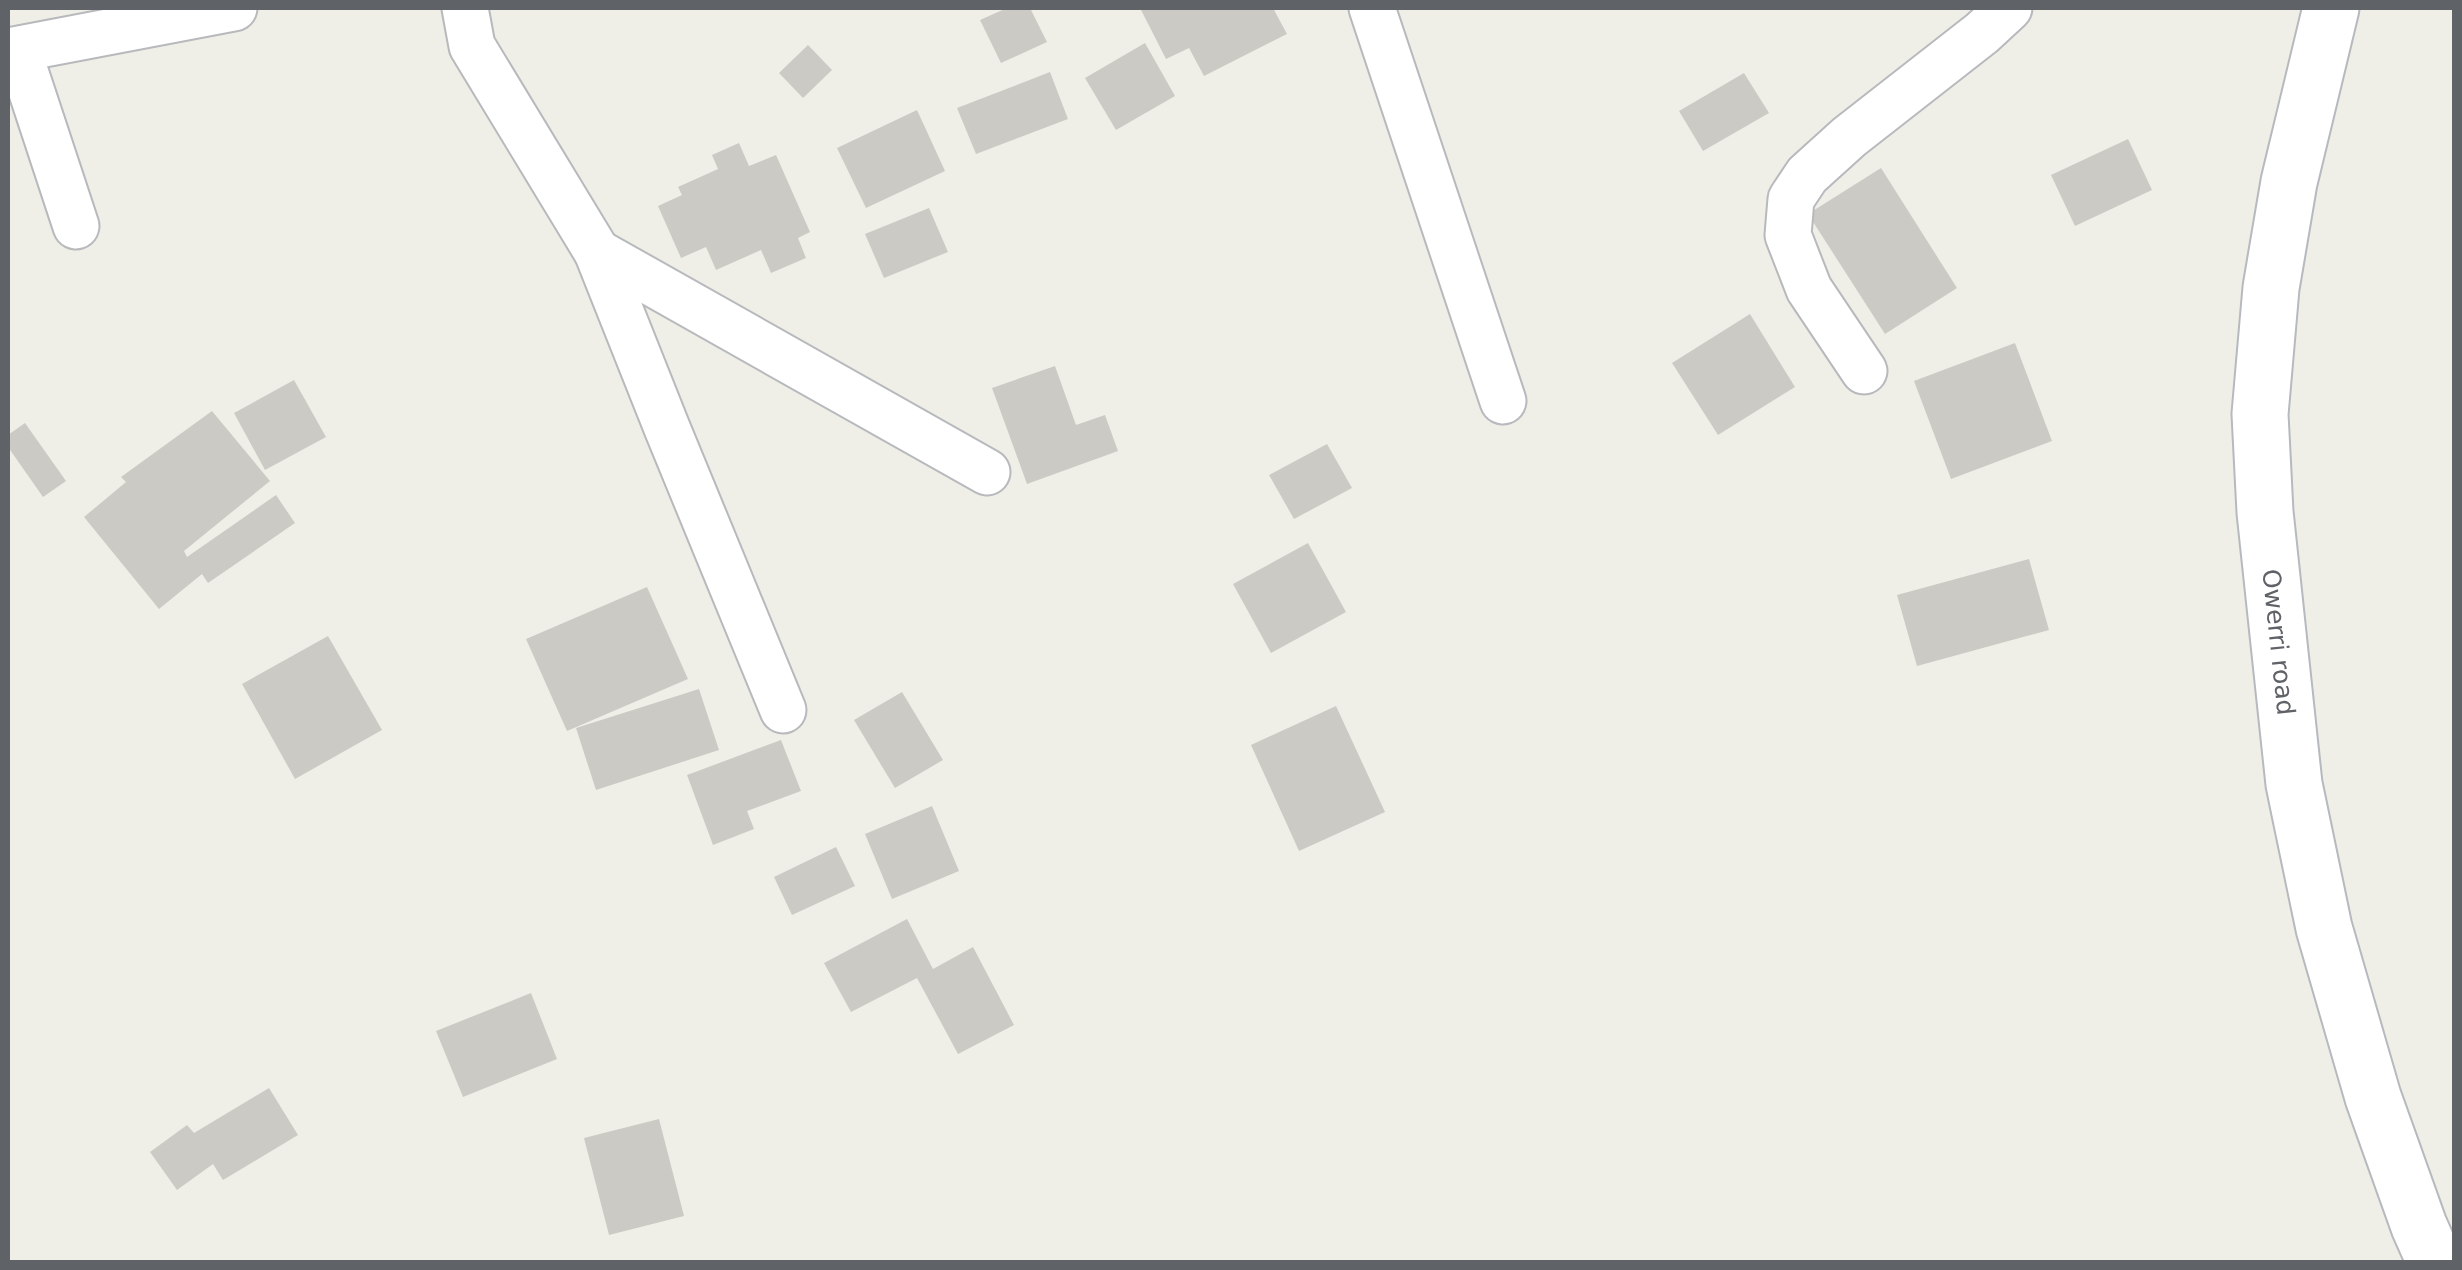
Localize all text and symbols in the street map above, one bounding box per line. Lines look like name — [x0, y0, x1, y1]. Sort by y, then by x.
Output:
street label: Owerri road — [2256, 568, 2301, 717]

